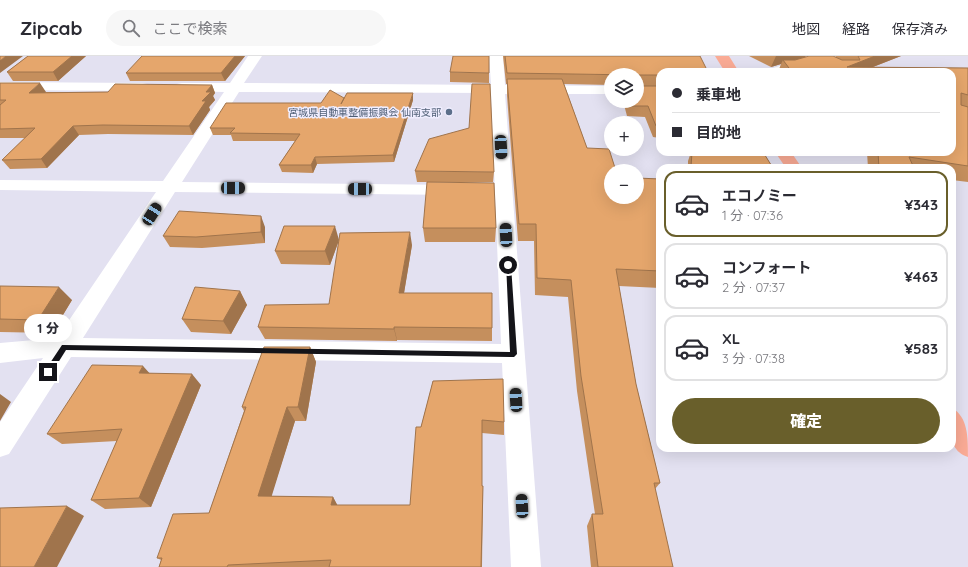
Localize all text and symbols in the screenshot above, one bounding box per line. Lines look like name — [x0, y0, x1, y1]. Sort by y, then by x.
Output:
search box — [106, 10, 386, 46]
text: Zipcab — [20, 16, 82, 40]
icon: search — [120, 17, 142, 39]
text: ここで検索 — [152, 19, 228, 38]
text: 地図 — [792, 20, 820, 38]
text: 経路 — [842, 20, 870, 38]
text: 保存済み — [892, 20, 948, 38]
map controls — [604, 68, 644, 204]
button: layers — [604, 68, 644, 108]
text: 乗車地 — [696, 85, 741, 104]
place label: 宮城県自動車整備振興会 仙南支部 — [288, 106, 441, 119]
marker: 宮城県自動車整備振興会 仙南支部 — [444, 107, 454, 117]
button: + — [604, 116, 644, 156]
text: 目的地 — [696, 123, 741, 142]
car — [494, 135, 508, 159]
button: − — [604, 164, 644, 204]
car — [221, 182, 245, 194]
car — [348, 183, 372, 195]
icon: car — [674, 186, 710, 222]
text: エコノミー — [722, 186, 797, 205]
text: ¥343 — [904, 195, 938, 214]
car — [140, 201, 164, 227]
text: 1 分 · 07:36 — [722, 207, 783, 223]
car — [499, 223, 513, 247]
route start — [499, 256, 517, 274]
icon: car — [674, 258, 710, 294]
text: コンフォート — [722, 258, 812, 277]
text: ¥463 — [904, 267, 938, 286]
text: 2 分 · 07:37 — [722, 279, 785, 295]
callout: 1 分 — [24, 314, 72, 342]
text: 1 分 — [37, 320, 59, 336]
text: XL — [722, 329, 740, 348]
icon: car — [674, 330, 710, 366]
text: ¥583 — [904, 339, 938, 358]
text: 3 分 · 07:38 — [722, 350, 785, 366]
route end — [39, 363, 57, 381]
car — [509, 388, 523, 412]
button: 確定 — [672, 398, 940, 444]
car — [515, 494, 529, 518]

